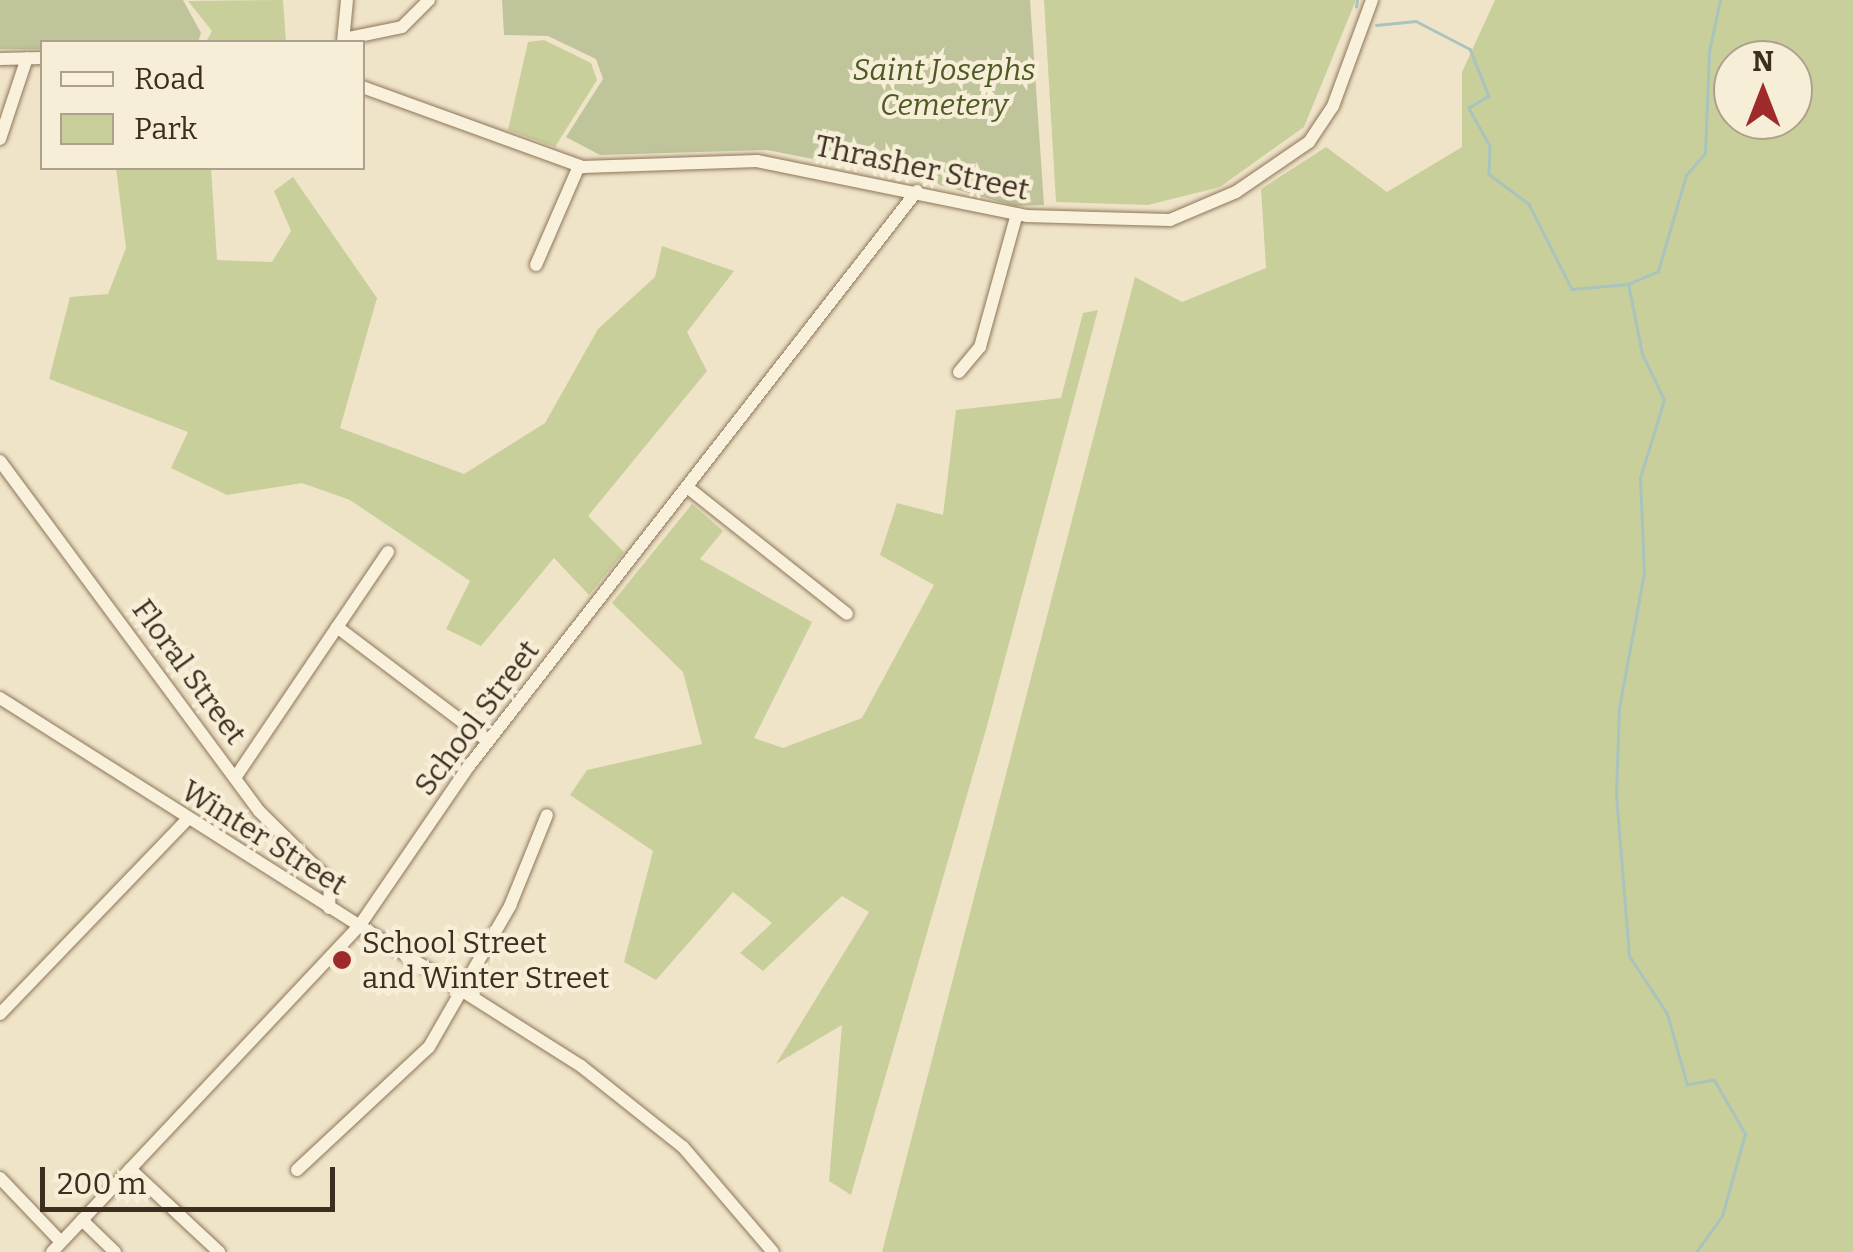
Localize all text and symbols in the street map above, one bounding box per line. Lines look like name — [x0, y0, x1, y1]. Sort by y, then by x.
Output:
legend — [40, 40, 365, 170]
north arrow — [1713, 40, 1813, 140]
text: N — [1752, 45, 1774, 78]
park label: Saint Josephs Cemetery — [853, 52, 1035, 122]
text: Road — [134, 61, 205, 97]
text: Park — [134, 111, 197, 147]
street label: Thrasher Street — [812, 128, 1032, 208]
street label: Floral Street — [124, 592, 254, 752]
street label: School Street — [407, 633, 547, 803]
street label: Winter Street — [175, 773, 353, 903]
place label: School Street and Winter Street — [362, 925, 609, 996]
marker: School Street and Winter Street — [331, 949, 353, 971]
scale bar — [45, 1147, 340, 1209]
text: 200 m — [57, 1166, 146, 1202]

